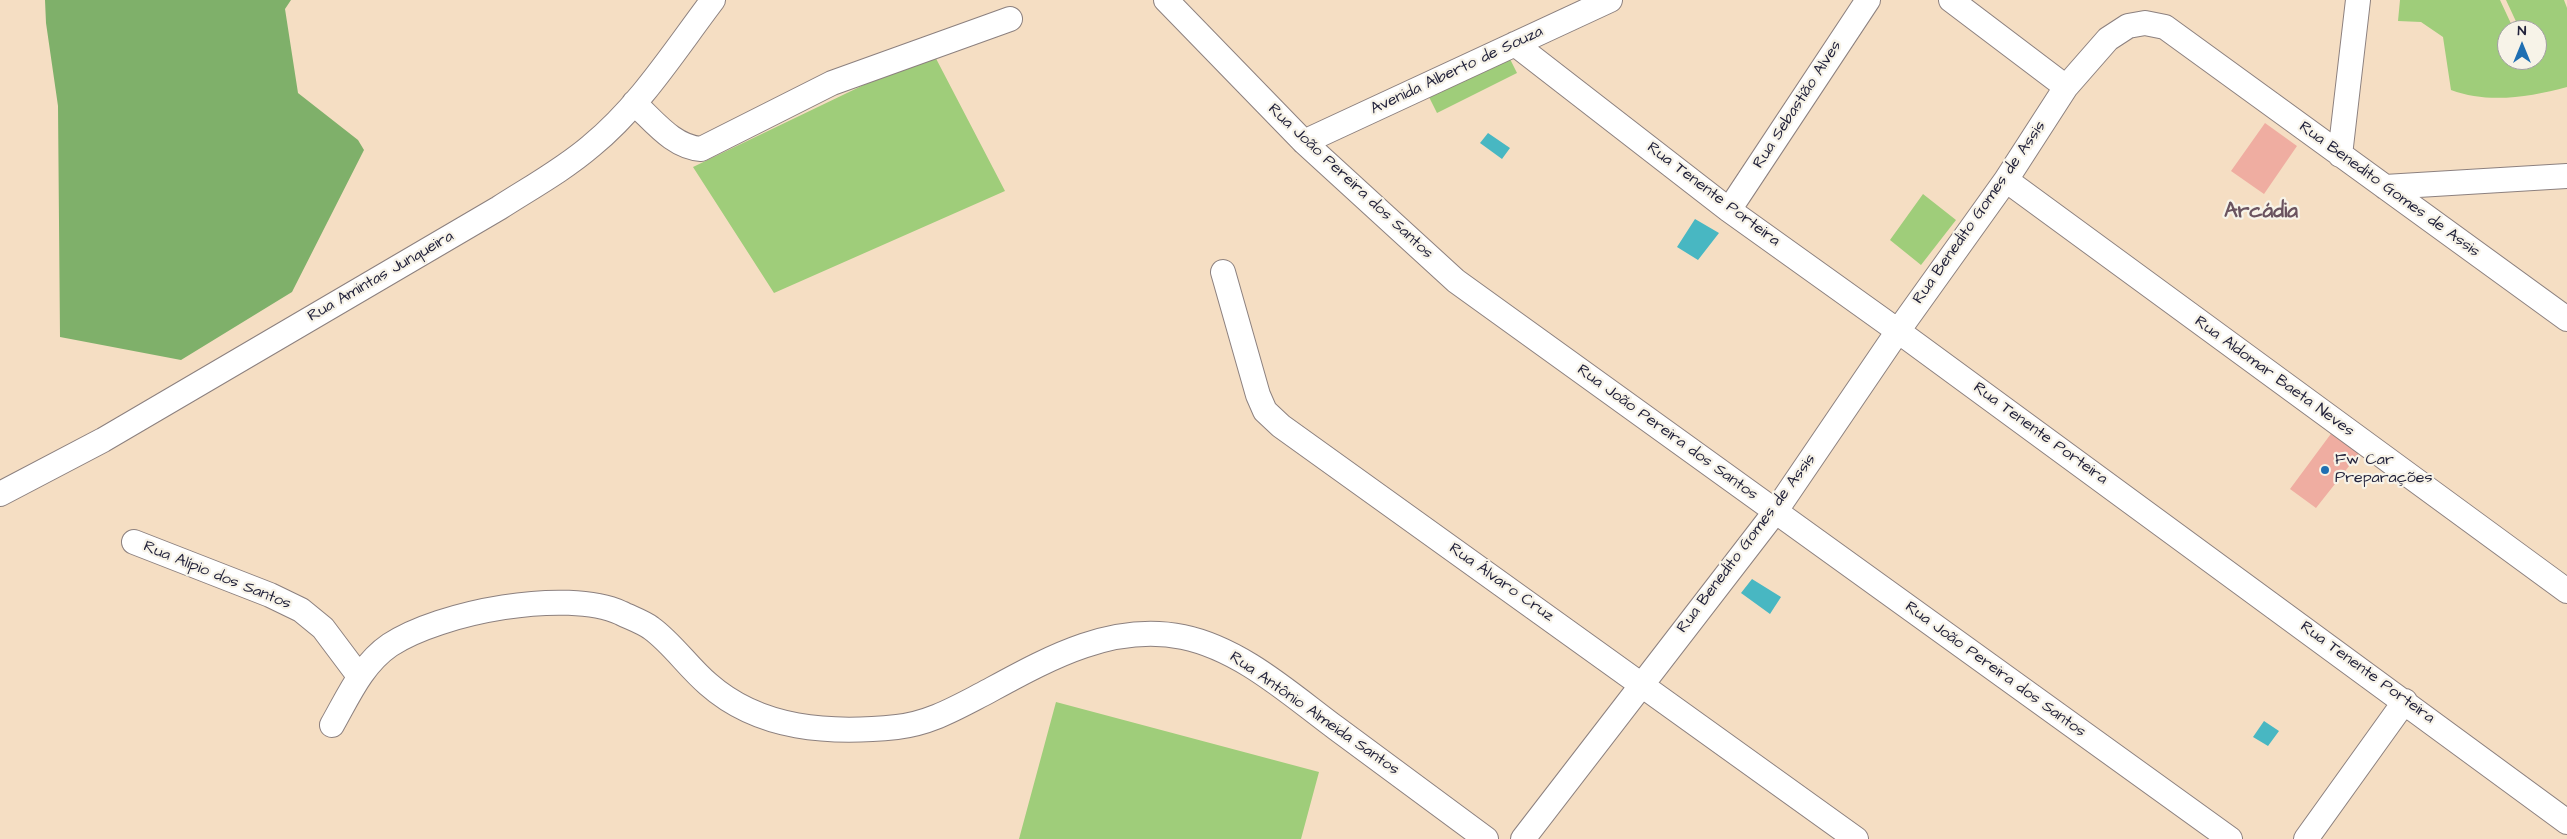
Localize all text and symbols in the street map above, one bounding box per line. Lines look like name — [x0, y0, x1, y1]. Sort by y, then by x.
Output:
north arrow — [2497, 20, 2547, 70]
text: N — [2518, 21, 2526, 41]
street label: Avenida Alberto de Souza — [1368, 23, 1546, 119]
street label: Rua Sebastião Alves — [1750, 38, 1846, 172]
street label: Rua João Pereira dos Santos — [1263, 100, 1437, 264]
street label: Rua Benedito Gomes de Assis — [1909, 118, 2051, 308]
street label: Rua Benedito Gomes de Assis — [2295, 118, 2483, 262]
street label: Rua Tenente Porteira — [1643, 139, 1783, 251]
district label: Arcádia — [2224, 200, 2298, 226]
street label: Rua Amintas Junqueira — [305, 227, 457, 327]
street label: Rua Aldomar Baeta Neves — [2190, 313, 2358, 441]
street label: Rua João Pereira dos Santos — [1573, 361, 1761, 505]
street label: Rua Tenente Porteira — [1969, 379, 2111, 489]
street label: Rua Benedito Gomes de Assis — [1673, 451, 1821, 637]
place label: Fw Car Preparações — [2335, 451, 2433, 489]
marker: Fw Car Preparações — [2319, 464, 2331, 476]
street label: Rua Alípio dos Santos — [140, 538, 294, 614]
street label: Rua Álvaro Cruz — [1445, 540, 1557, 626]
street label: Rua João Pereira dos Santos — [1901, 598, 2089, 742]
street label: Rua Tenente Porteira — [2296, 618, 2438, 728]
street label: Rua Antônio Almeida Santos — [1226, 648, 1402, 780]

